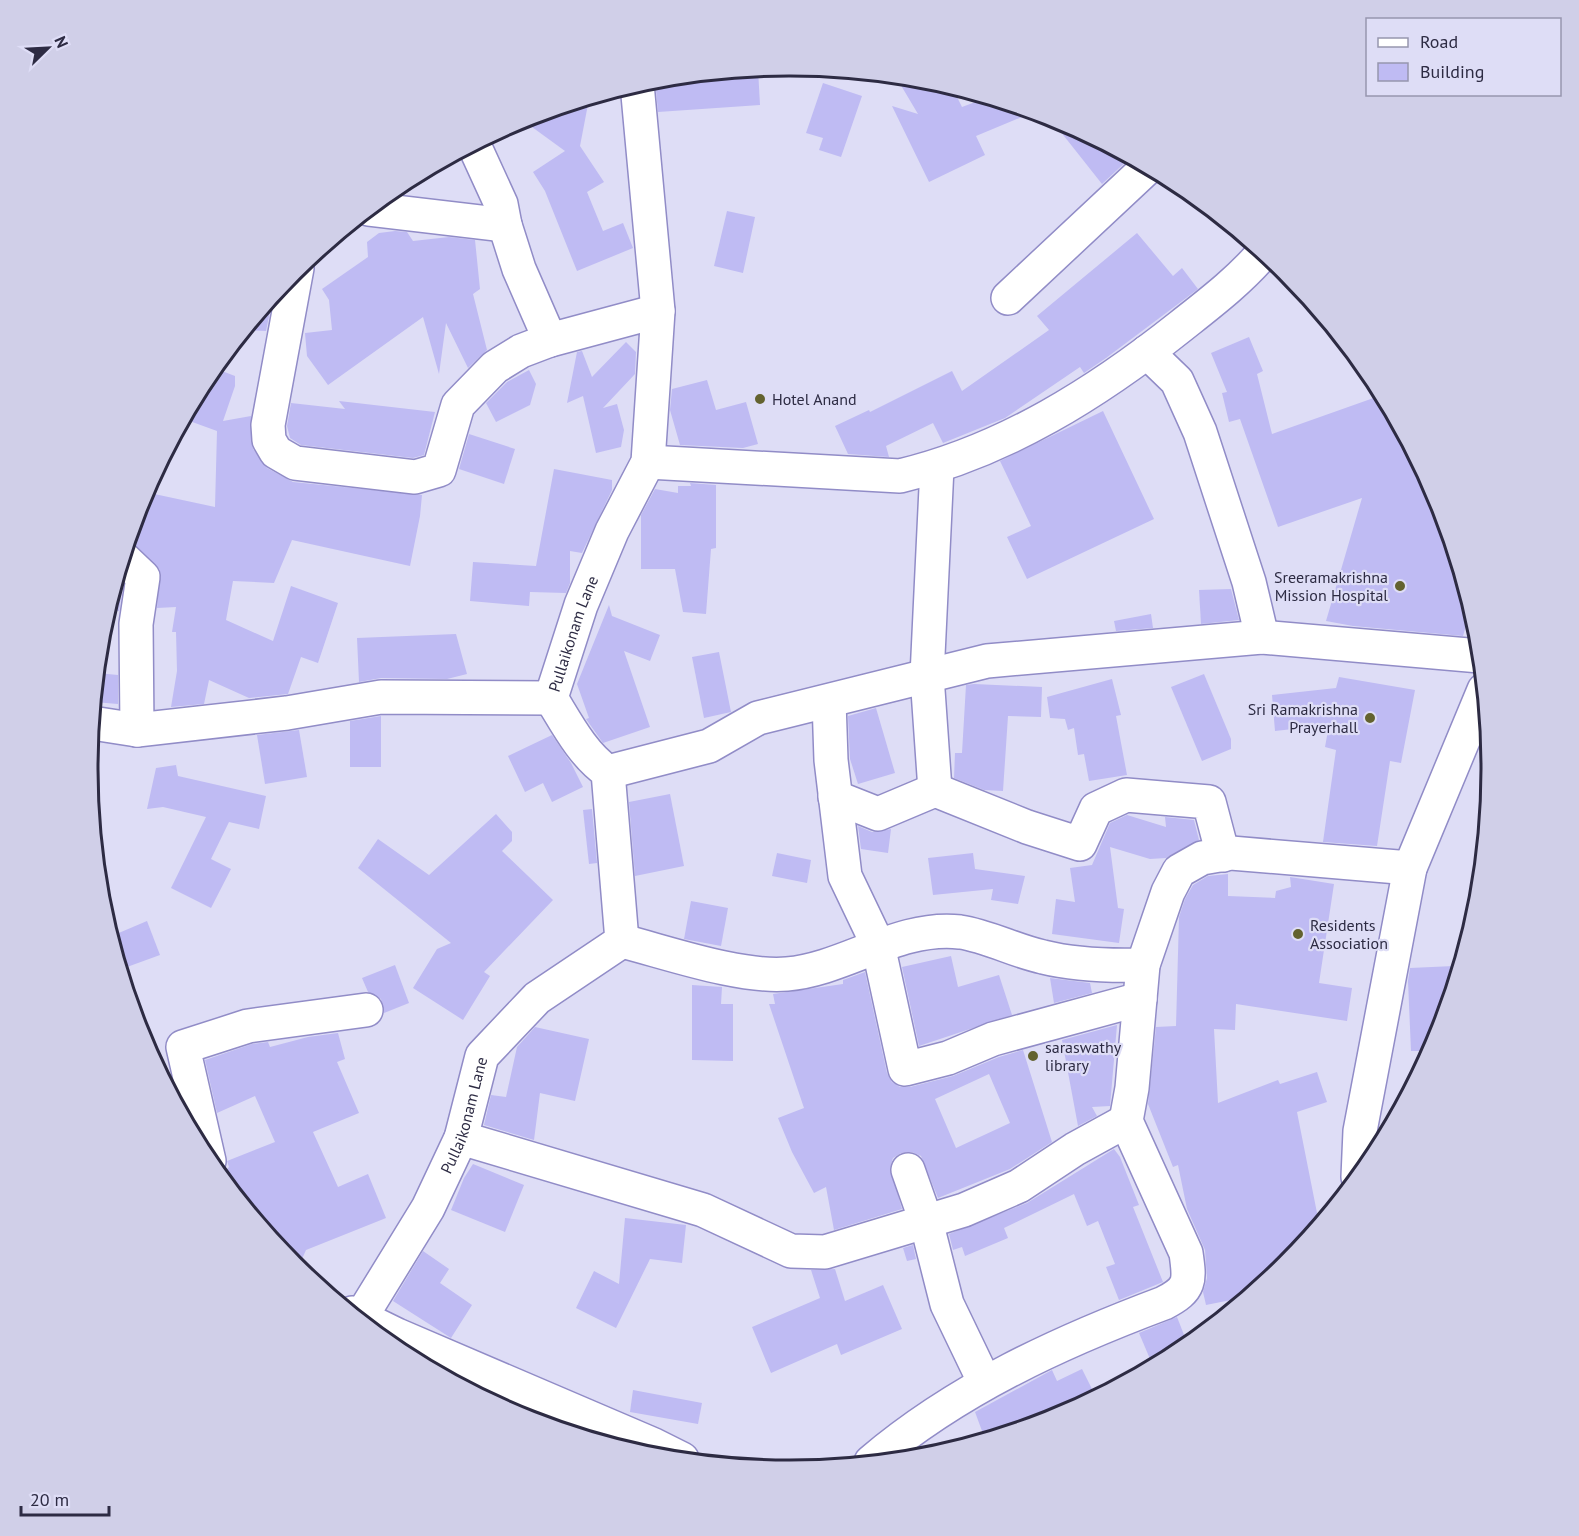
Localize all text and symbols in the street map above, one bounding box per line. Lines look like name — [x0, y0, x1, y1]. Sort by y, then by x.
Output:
north arrow — [18, 18, 78, 78]
legend — [1366, 18, 1561, 96]
text: Road — [1420, 30, 1458, 53]
text: N — [50, 33, 73, 51]
text: Building — [1420, 60, 1484, 83]
place label: Hotel Anand — [772, 389, 857, 409]
marker: Hotel Anand — [753, 392, 767, 406]
place label: Sreeramakrishna Mission Hospital — [1274, 567, 1388, 605]
street label: Pullaikonam Lane — [544, 572, 602, 694]
marker: Sreeramakrishna Mission Hospital — [1393, 579, 1407, 593]
place label: Sri Ramakrishna Prayerhall — [1248, 699, 1358, 737]
marker: Sri Ramakrishna Prayerhall — [1363, 711, 1377, 725]
place label: Residents Association — [1310, 915, 1388, 953]
marker: Residents Association — [1291, 927, 1305, 941]
place label: saraswathy library — [1045, 1037, 1122, 1075]
marker: saraswathy library — [1026, 1049, 1040, 1063]
street label: Pullaikonam Lane — [436, 1055, 491, 1177]
scale bar — [21, 1479, 110, 1517]
text: 20 m — [30, 1488, 69, 1511]

